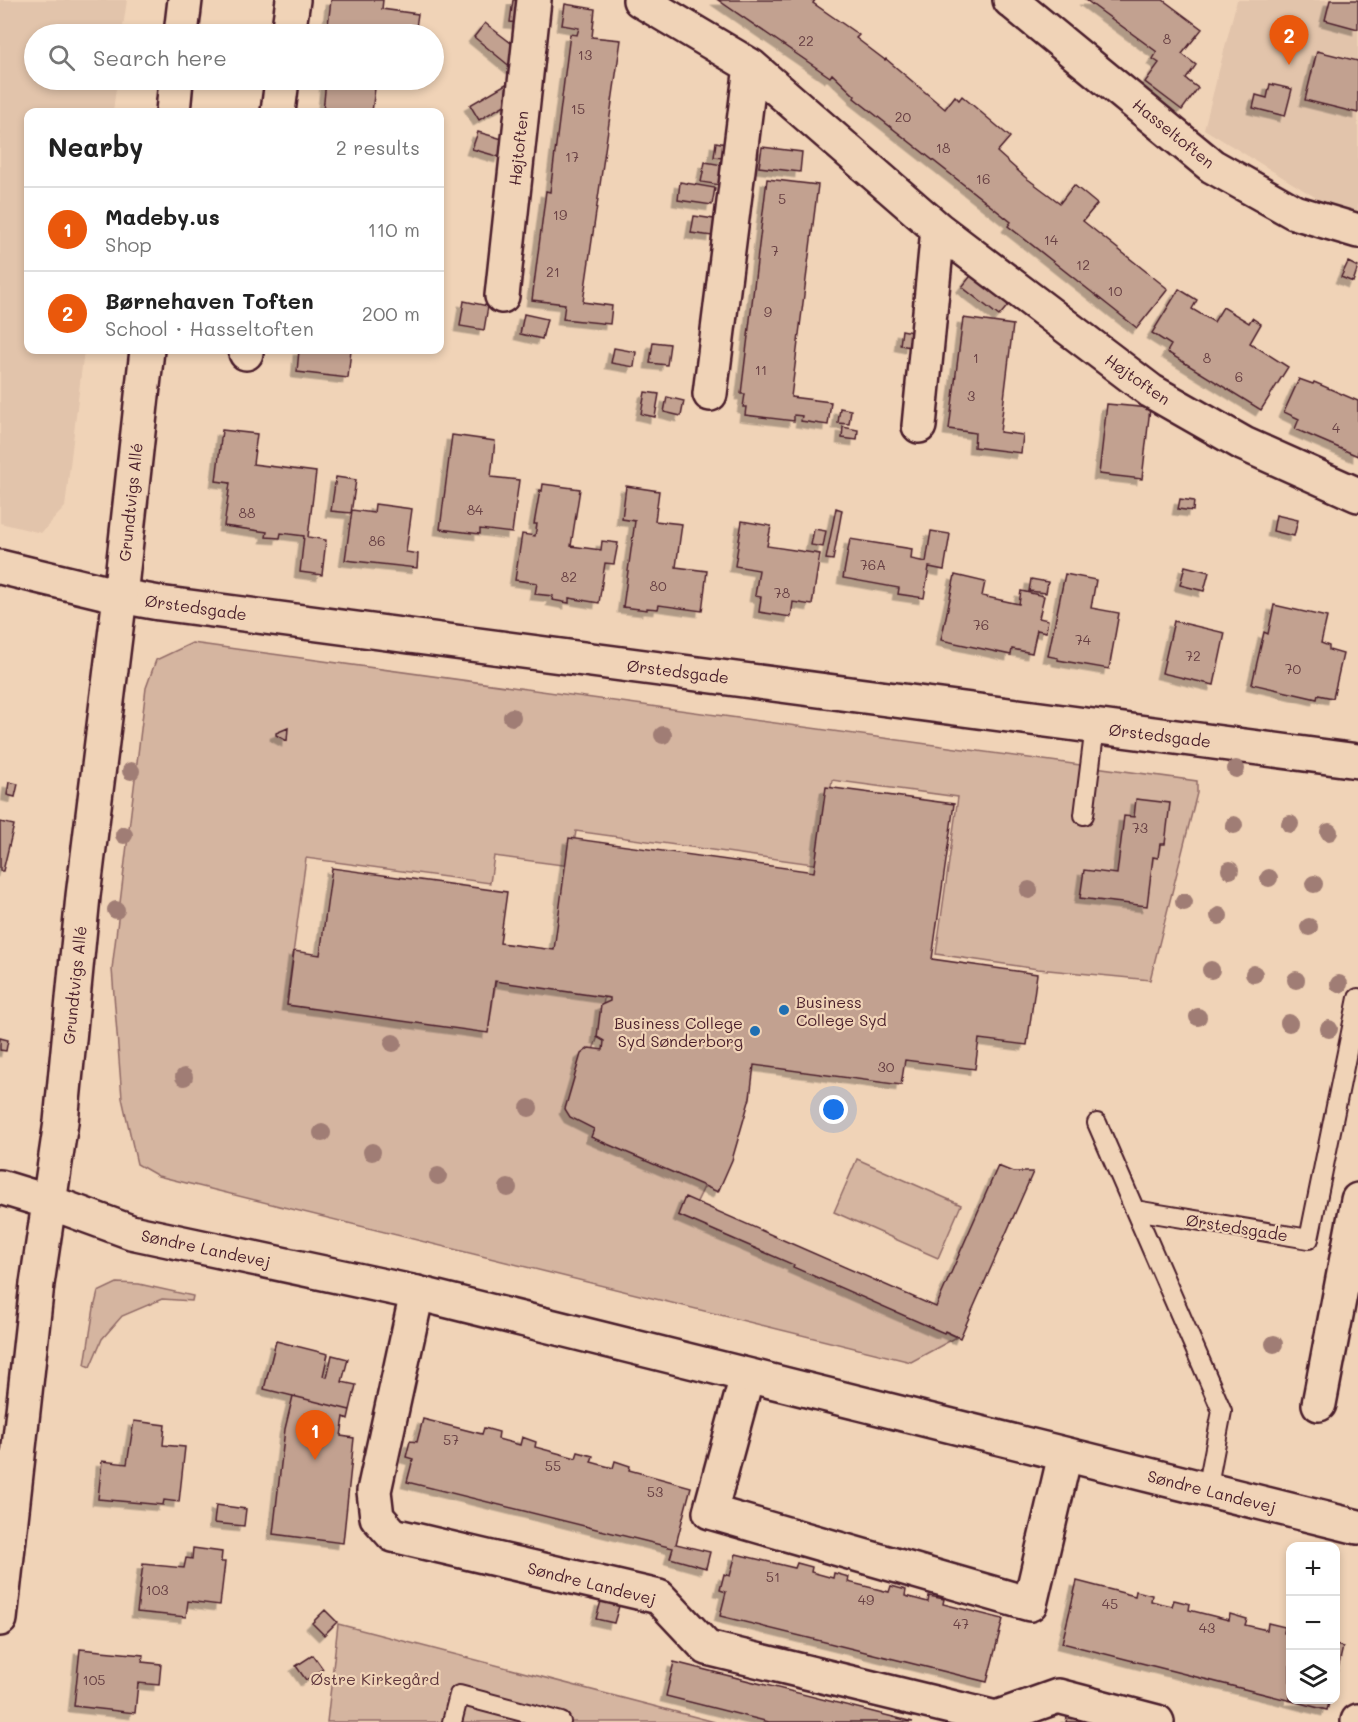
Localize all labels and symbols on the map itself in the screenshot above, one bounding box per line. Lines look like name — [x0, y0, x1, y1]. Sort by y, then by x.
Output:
pin: 2 — [1270, 16, 1308, 65]
house number: 8 — [1163, 29, 1171, 48]
house number: 22 — [798, 31, 814, 50]
house number: 13 — [578, 45, 592, 64]
street label: Hasseltoften — [1129, 94, 1219, 172]
house number: 15 — [571, 99, 585, 118]
house number: 20 — [895, 107, 912, 126]
street label: Højtoften — [504, 110, 532, 186]
house number: 18 — [936, 138, 950, 157]
house number: 17 — [565, 147, 579, 166]
house number: 16 — [976, 169, 990, 188]
house number: 5 — [778, 189, 786, 208]
house number: 19 — [553, 205, 567, 224]
house number: 14 — [1044, 230, 1059, 249]
house number: 7 — [771, 241, 779, 260]
house number: 12 — [1076, 255, 1090, 274]
house number: 21 — [546, 262, 560, 281]
house number: 10 — [1108, 281, 1123, 300]
house number: 9 — [764, 302, 772, 321]
house number: 1 — [973, 348, 979, 367]
house number: 8 — [1203, 348, 1211, 367]
street label: Højtoften — [1101, 349, 1175, 409]
house number: 11 — [755, 360, 767, 379]
house number: 6 — [1235, 367, 1243, 386]
house number: 3 — [967, 386, 975, 405]
house number: 4 — [1332, 418, 1341, 437]
street label: Grundtvigs Allé — [113, 442, 147, 562]
house number: 84 — [467, 500, 484, 519]
house number: 88 — [239, 503, 255, 522]
house number: 86 — [369, 531, 385, 550]
house number: 76A — [860, 555, 886, 574]
house number: 82 — [561, 567, 577, 586]
house number: 80 — [649, 576, 667, 595]
house number: 78 — [774, 583, 790, 602]
street label: Ørstedsgade — [144, 589, 248, 625]
house number: 76 — [973, 615, 989, 634]
house number: 74 — [1075, 630, 1092, 649]
house number: 72 — [1185, 646, 1201, 665]
street label: Ørstedsgade — [626, 654, 730, 688]
house number: 70 — [1285, 659, 1302, 678]
street label: Ørstedsgade — [1108, 718, 1212, 752]
house number: 73 — [1132, 818, 1148, 837]
street label: Grundtvigs Allé — [57, 925, 91, 1045]
place label: Business College Syd — [796, 991, 887, 1030]
marker: Business College Syd — [777, 1003, 791, 1017]
place label: Business College Syd Sønderborg — [614, 1012, 743, 1051]
marker: Business College Syd Sønderborg — [748, 1024, 762, 1038]
house number: 30 — [878, 1057, 895, 1076]
your location — [819, 1095, 848, 1124]
street label: Ørstedsgade — [1185, 1209, 1289, 1245]
street label: Søndre Landevej — [139, 1224, 273, 1272]
pin: 1 — [296, 1410, 334, 1460]
house number: 57 — [443, 1430, 459, 1449]
house number: 55 — [545, 1456, 561, 1475]
street label: Søndre Landevej — [1146, 1465, 1278, 1517]
house number: 53 — [647, 1482, 663, 1501]
street label: Søndre Landevej — [526, 1557, 658, 1609]
house number: 51 — [766, 1567, 780, 1586]
house number: 103 — [145, 1580, 169, 1599]
house number: 49 — [858, 1590, 874, 1609]
house number: 45 — [1102, 1594, 1118, 1613]
house number: 47 — [953, 1614, 969, 1633]
house number: 43 — [1199, 1618, 1215, 1637]
park label: Østre Kirkegård — [310, 1668, 440, 1689]
house number: 105 — [82, 1670, 106, 1689]

